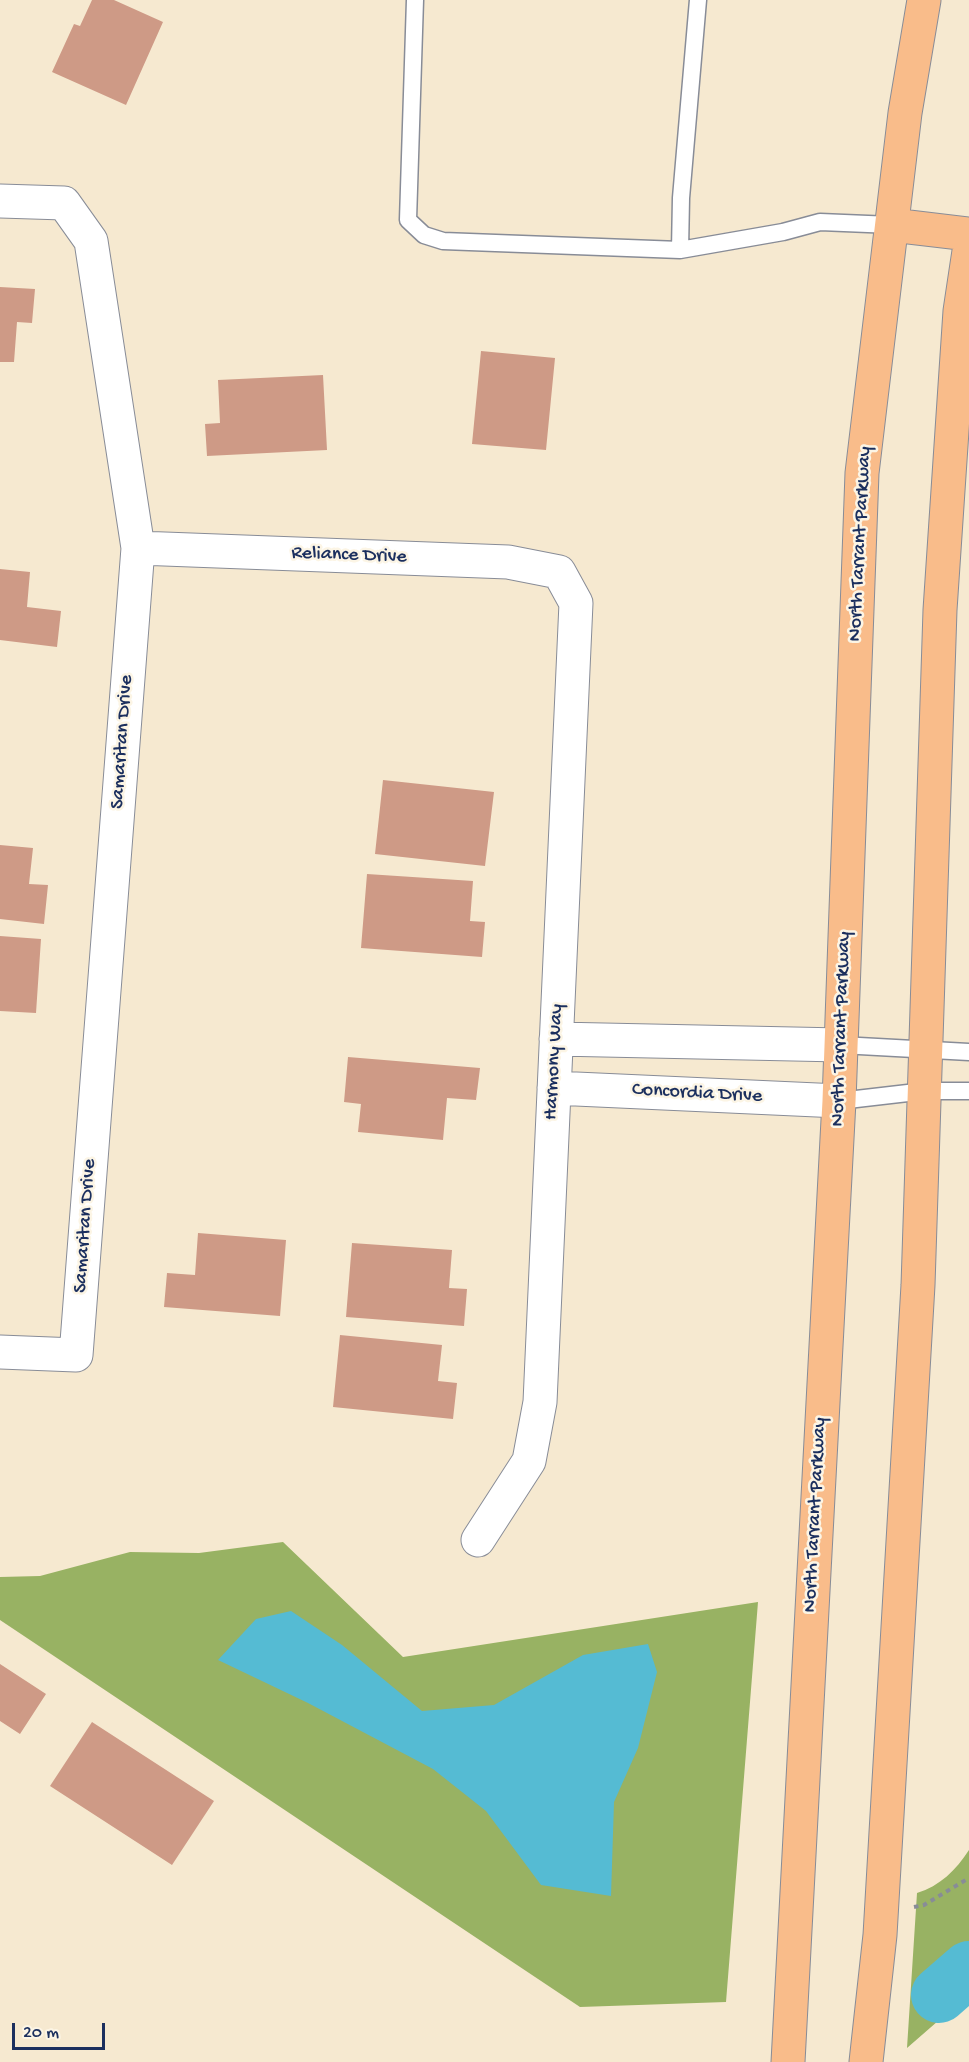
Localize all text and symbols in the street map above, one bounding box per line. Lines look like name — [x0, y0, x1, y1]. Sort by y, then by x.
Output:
street label: North Tarrant Parkway — [844, 446, 878, 642]
street label: Reliance Drive — [291, 542, 407, 570]
street label: Samaritan Drive — [106, 674, 140, 810]
street label: North Tarrant Parkway — [827, 931, 857, 1127]
street label: Harmony Way — [540, 1003, 570, 1121]
street label: Concordia Drive — [631, 1079, 763, 1109]
street label: Samaritan Drive — [69, 1158, 103, 1294]
street label: North Tarrant Parkway — [799, 1417, 833, 1613]
scale bar — [15, 2011, 108, 2049]
text: 20 m — [23, 2023, 59, 2044]

